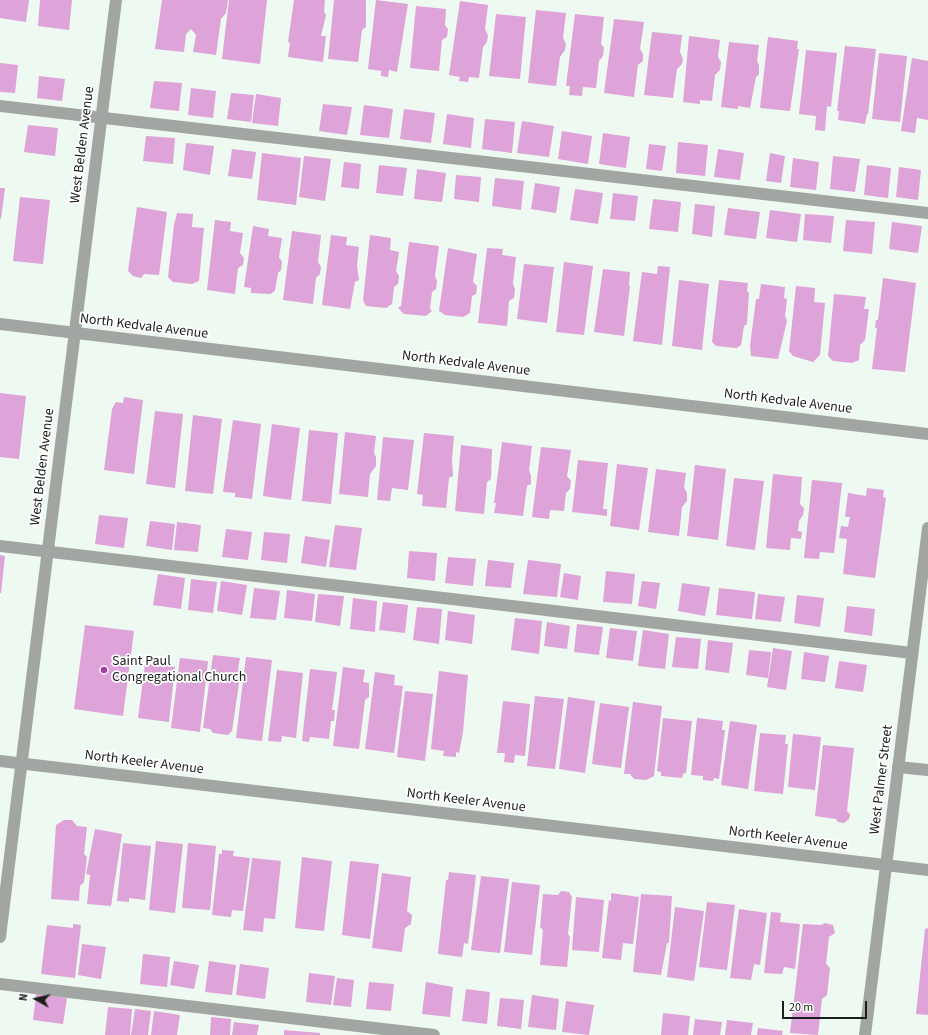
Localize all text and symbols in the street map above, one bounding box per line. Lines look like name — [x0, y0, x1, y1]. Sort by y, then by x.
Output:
street label: West Belden Avenue — [67, 85, 99, 205]
street label: North Kedvale Avenue — [79, 311, 209, 343]
street label: North Kedvale Avenue — [401, 348, 531, 380]
street label: North Kedvale Avenue — [723, 386, 853, 418]
street label: West Belden Avenue — [27, 407, 59, 527]
place label: Saint Paul Congregational Church — [112, 654, 246, 686]
marker: Saint Paul Congregational Church — [99, 665, 109, 675]
street label: West Palmer Street — [867, 724, 897, 836]
street label: North Keeler Avenue — [83, 747, 205, 779]
street label: North Keeler Avenue — [405, 785, 527, 817]
street label: North Keeler Avenue — [727, 823, 849, 855]
north arrow — [16, 979, 56, 1019]
text: N — [16, 993, 32, 1002]
scale bar — [784, 993, 869, 1019]
text: 20 m — [789, 999, 813, 1016]

